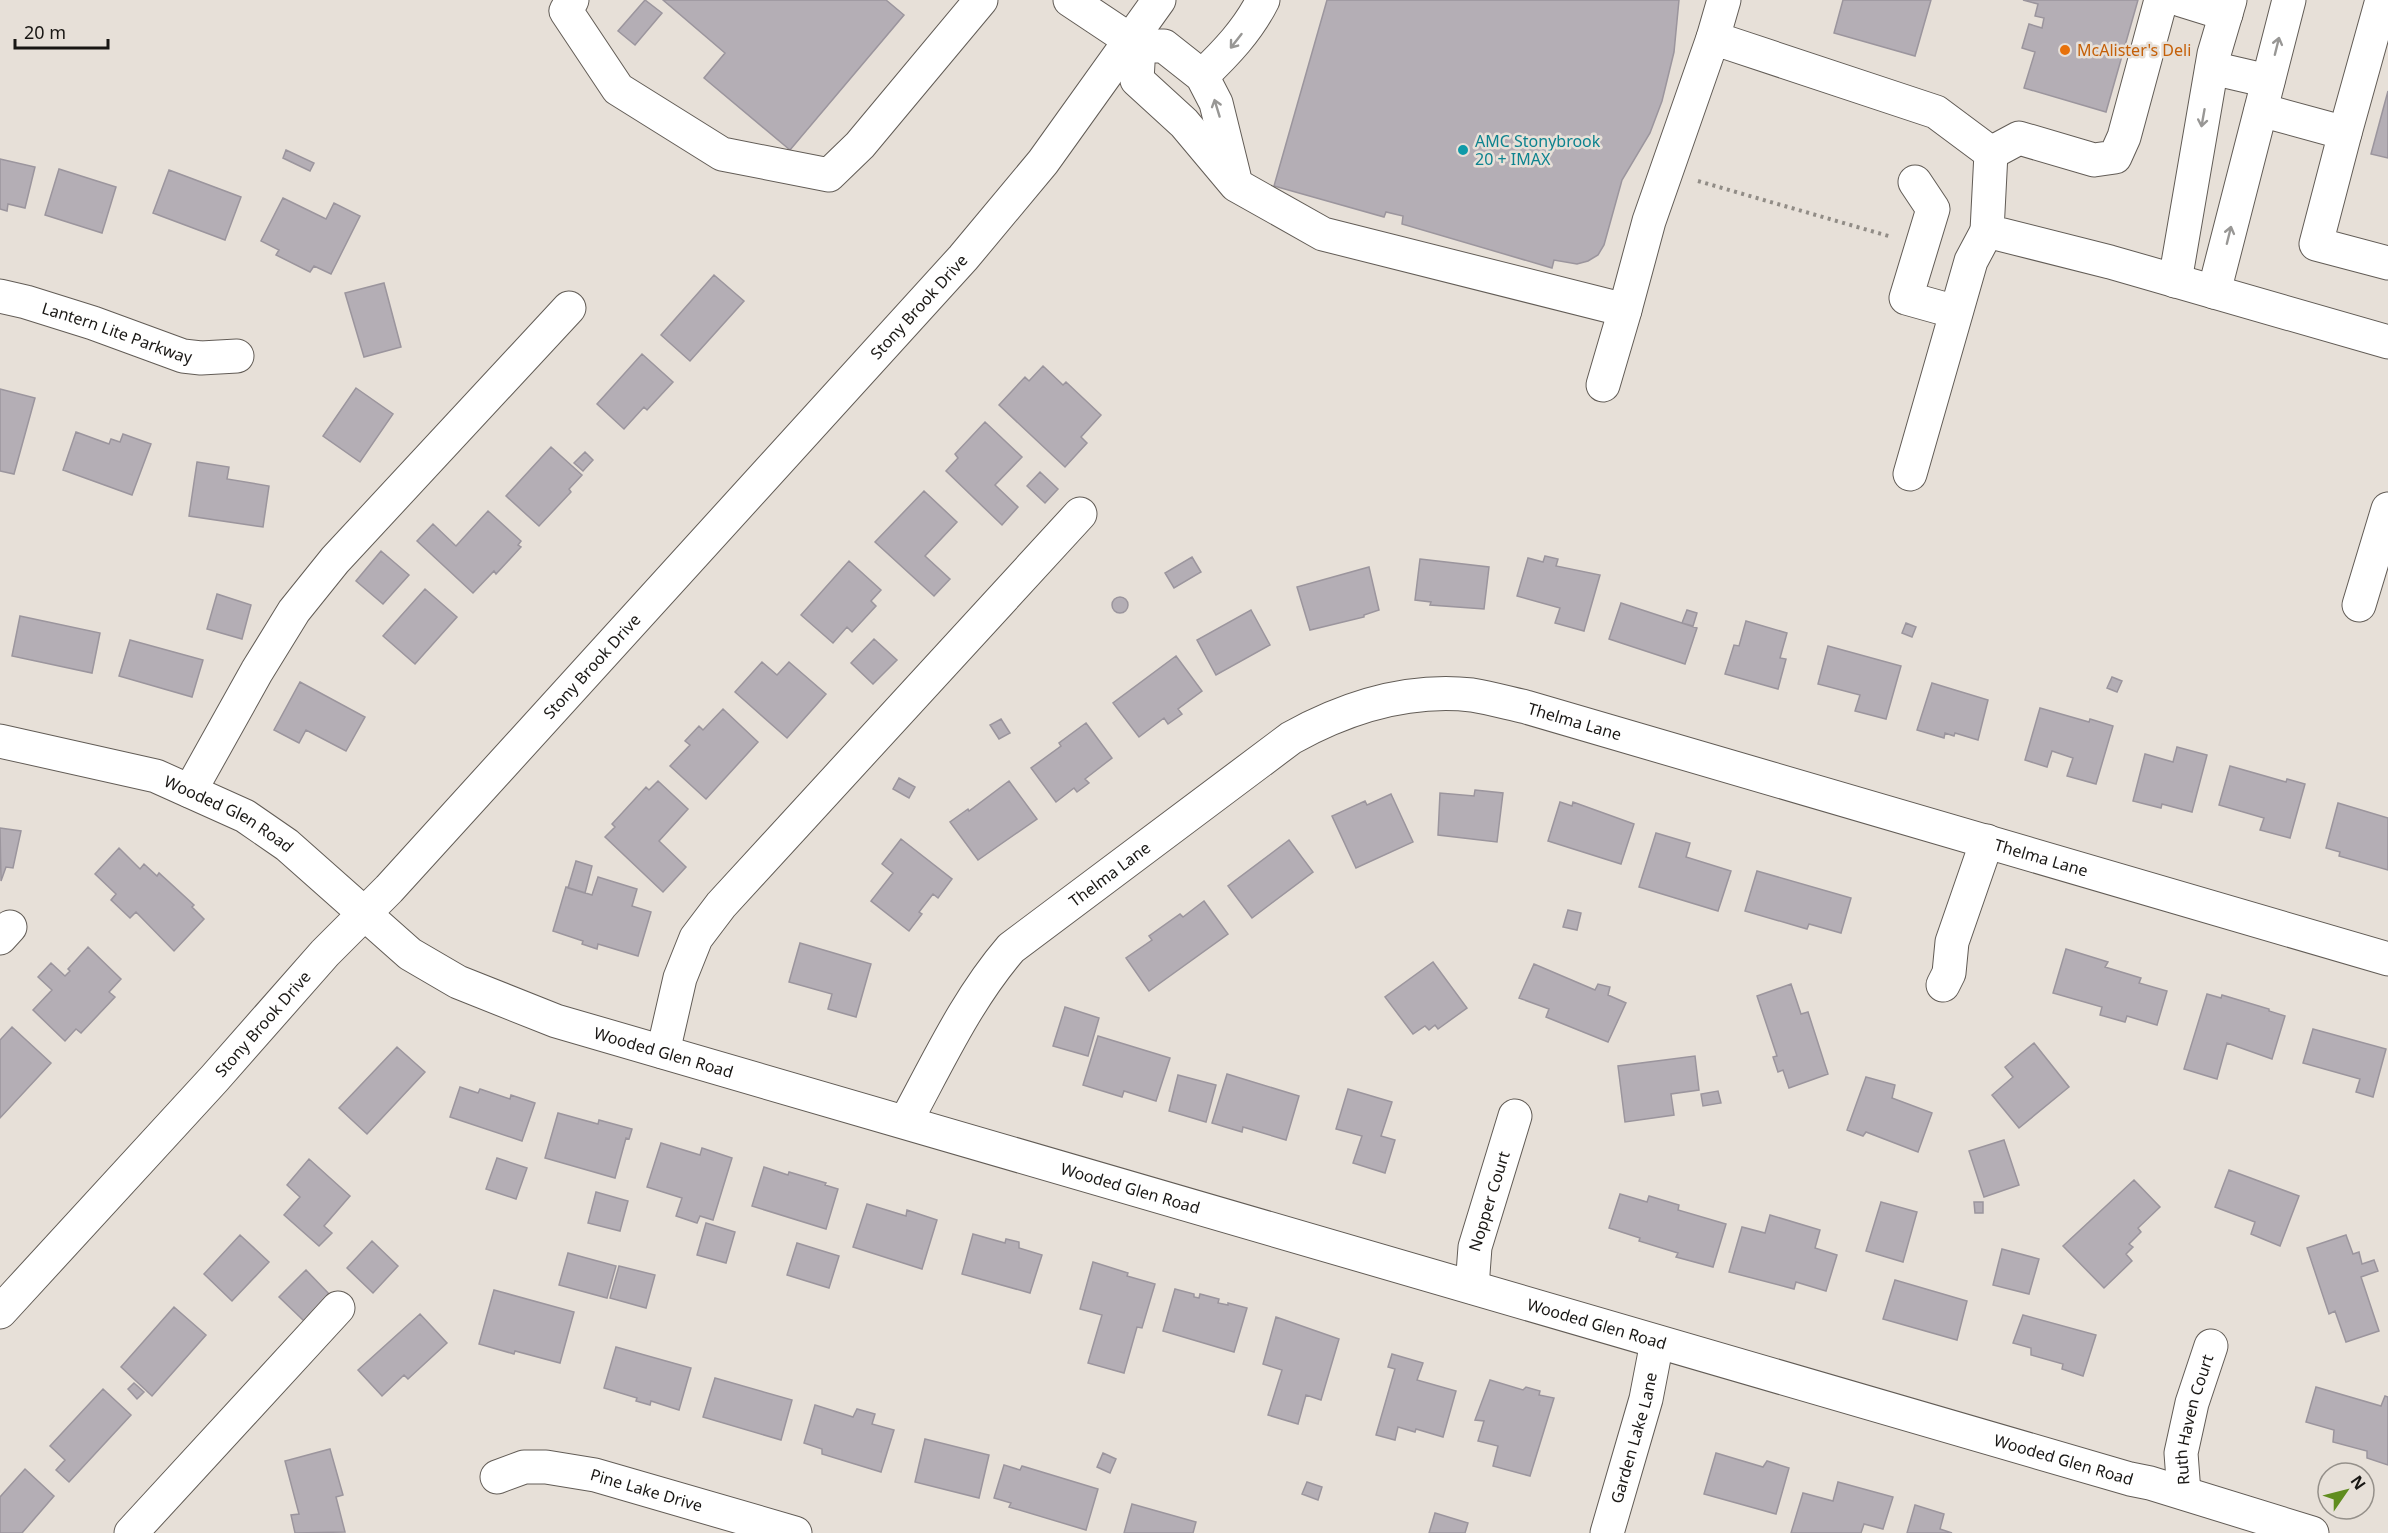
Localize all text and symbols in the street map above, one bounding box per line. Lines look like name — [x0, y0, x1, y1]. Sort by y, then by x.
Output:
scale bar — [15, 12, 108, 50]
text: 20 m — [24, 20, 66, 44]
one-way arrow — [1230, 32, 1243, 48]
one-way arrow — [2271, 37, 2283, 56]
place label: McAlister's Deli — [2077, 39, 2191, 61]
marker: McAlister's Deli — [2058, 43, 2072, 57]
one-way arrow — [1211, 99, 1222, 118]
one-way arrow — [2197, 108, 2208, 128]
place label: AMC Stonybrook 20 + IMAX — [1475, 130, 1601, 170]
marker: AMC Stonybrook 20 + IMAX — [1456, 143, 1470, 157]
one-way arrow — [2223, 226, 2235, 245]
street label: Stony Brook Drive — [865, 249, 972, 364]
street label: Lantern Lite Parkway — [39, 297, 194, 368]
street label: Stony Brook Drive — [538, 609, 645, 723]
street label: Thelma Lane — [1525, 697, 1624, 745]
street label: Wooded Glen Road — [161, 770, 298, 857]
street label: Thelma Lane — [1992, 834, 2091, 882]
street label: Thelma Lane — [1064, 836, 1155, 912]
street label: Stony Brook Drive — [210, 966, 316, 1082]
street label: Wooded Glen Road — [591, 1022, 736, 1083]
street label: Nopper Court — [1463, 1148, 1515, 1254]
street label: Wooded Glen Road — [1058, 1157, 1203, 1219]
street label: Wooded Glen Road — [1525, 1293, 1669, 1355]
street label: Ruth Haven Court — [2170, 1351, 2219, 1486]
street label: Garden Lake Lane — [1605, 1370, 1662, 1506]
street label: Wooded Glen Road — [1991, 1429, 2136, 1490]
north arrow — [2316, 1461, 2376, 1521]
street label: Pine Lake Drive — [588, 1463, 705, 1517]
text: N — [2346, 1471, 2371, 1494]

